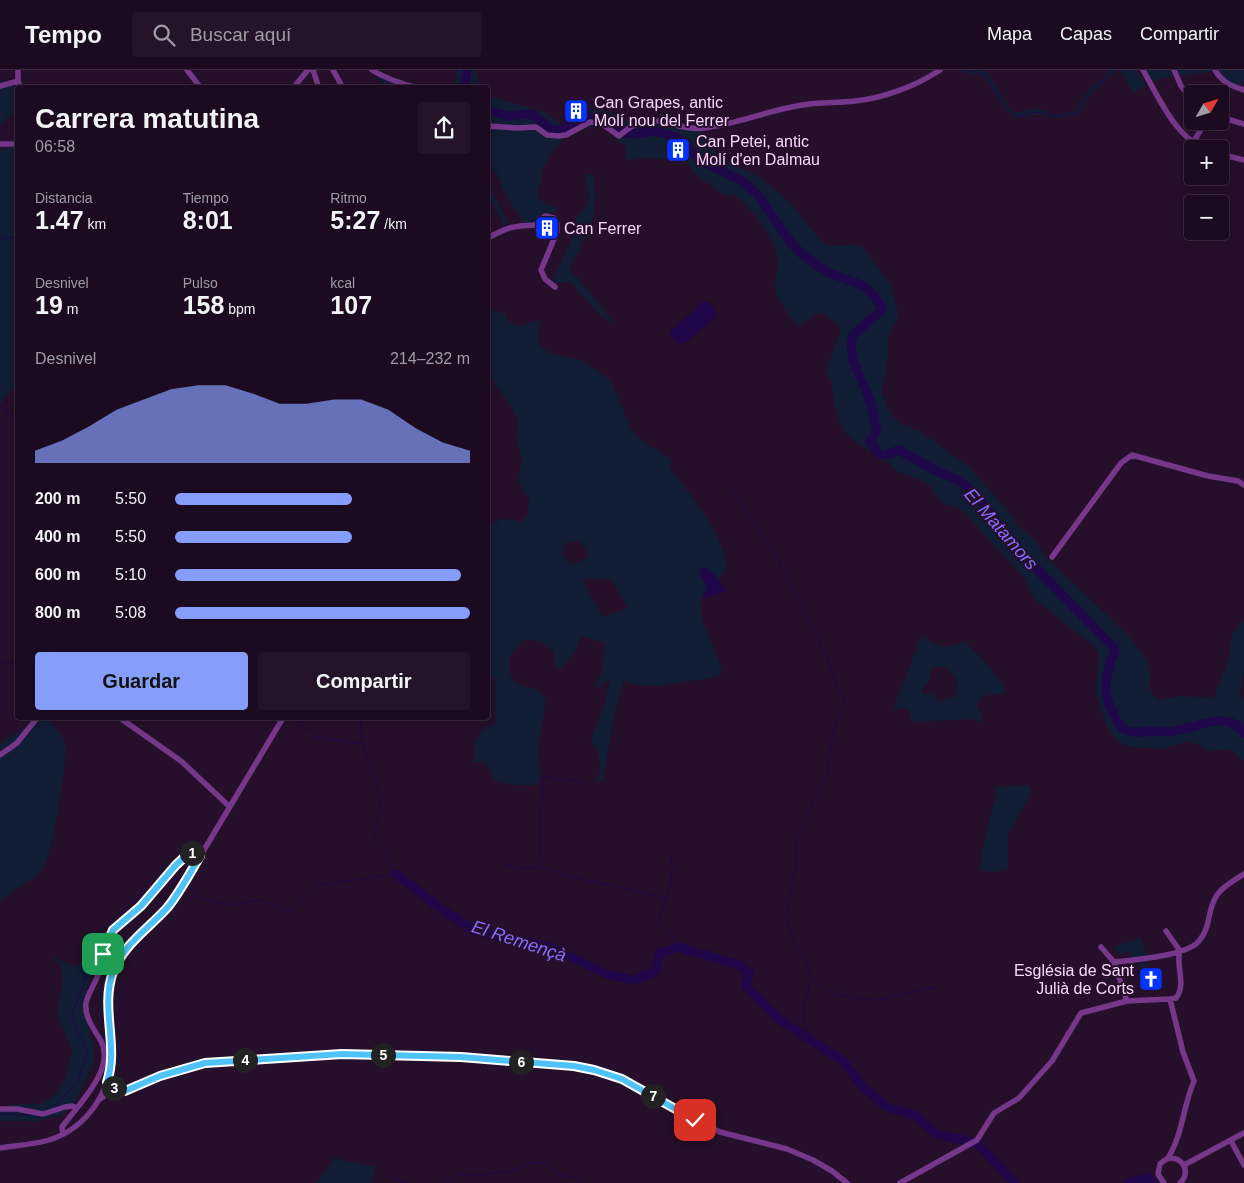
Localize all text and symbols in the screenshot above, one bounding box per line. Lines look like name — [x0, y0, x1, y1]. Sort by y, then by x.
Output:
search box — [132, 12, 482, 57]
text: Tempo — [25, 21, 102, 48]
icon: search — [150, 21, 178, 49]
text: Buscar aquí — [190, 24, 291, 45]
text: Mapa — [987, 24, 1032, 44]
text: Capas — [1060, 24, 1112, 44]
text: Compartir — [1140, 24, 1219, 44]
north arrow — [1184, 85, 1229, 130]
map controls — [1184, 85, 1229, 240]
place label: Can Grapes, antic Molí nou del Ferrer — [594, 94, 730, 129]
building icon: Can Grapes, antic Molí nou del Ferrer — [563, 98, 589, 124]
button: share — [418, 102, 470, 154]
text: Carrera matutina — [35, 103, 259, 134]
place label: Can Petei, antic Molí d'en Dalmau — [696, 133, 820, 168]
building icon: Can Petei, antic Molí d'en Dalmau — [665, 137, 691, 163]
text: 06:58 — [35, 138, 75, 155]
button: + — [1184, 140, 1229, 185]
text: Distancia — [35, 190, 93, 206]
text: Tiempo — [183, 190, 229, 206]
text: Ritmo — [330, 190, 367, 206]
button: − — [1184, 195, 1229, 240]
text: 1.47 — [35, 206, 84, 234]
text: 8:01 — [183, 206, 233, 234]
text: 5:27 — [330, 206, 380, 234]
building icon: Can Ferrer — [534, 215, 560, 241]
text: km — [84, 216, 106, 232]
text: /km — [380, 216, 407, 232]
place label: Can Ferrer — [564, 220, 642, 237]
text: Desnivel — [35, 275, 89, 291]
text: Pulso — [183, 275, 218, 291]
text: kcal — [330, 275, 355, 291]
text: 19 — [35, 291, 63, 319]
text: 158 — [183, 291, 224, 319]
text: 107 — [330, 291, 372, 319]
text: m — [63, 301, 78, 317]
text: bpm — [224, 301, 256, 317]
text: Desnivel — [35, 350, 96, 367]
text: 214–232 m — [390, 350, 470, 367]
water label: El Matamors — [960, 484, 1042, 574]
text: 200 m — [35, 490, 80, 507]
text: 5:50 — [115, 490, 146, 507]
text: 400 m — [35, 528, 80, 545]
text: 5:50 — [115, 528, 146, 545]
text: 600 m — [35, 566, 80, 583]
text: 5:10 — [115, 566, 146, 583]
text: 800 m — [35, 604, 80, 621]
text: 5:08 — [115, 604, 146, 621]
button: Guardar — [35, 652, 248, 710]
button: Compartir — [258, 652, 470, 710]
pin: 1 — [180, 840, 204, 866]
text: 1 — [189, 845, 196, 861]
water label: El Remençà — [469, 916, 569, 966]
pin — [82, 933, 124, 975]
icon: arrive — [89, 940, 117, 968]
place label: Església de Sant Julià de Corts — [1014, 962, 1135, 997]
church icon: Església de Sant Julià de Corts — [1138, 966, 1164, 992]
pin: 5 — [370, 1042, 396, 1068]
text: 5 — [380, 1047, 387, 1063]
pin: 4 — [232, 1048, 258, 1072]
pin: 6 — [508, 1050, 534, 1074]
text: 4 — [242, 1052, 249, 1068]
text: 6 — [518, 1054, 525, 1070]
pin: 3 — [102, 1076, 126, 1100]
text: 3 — [111, 1080, 118, 1096]
pin: 7 — [640, 1084, 666, 1108]
text: 7 — [650, 1088, 657, 1104]
pin — [674, 1099, 716, 1141]
icon: check — [681, 1106, 709, 1134]

